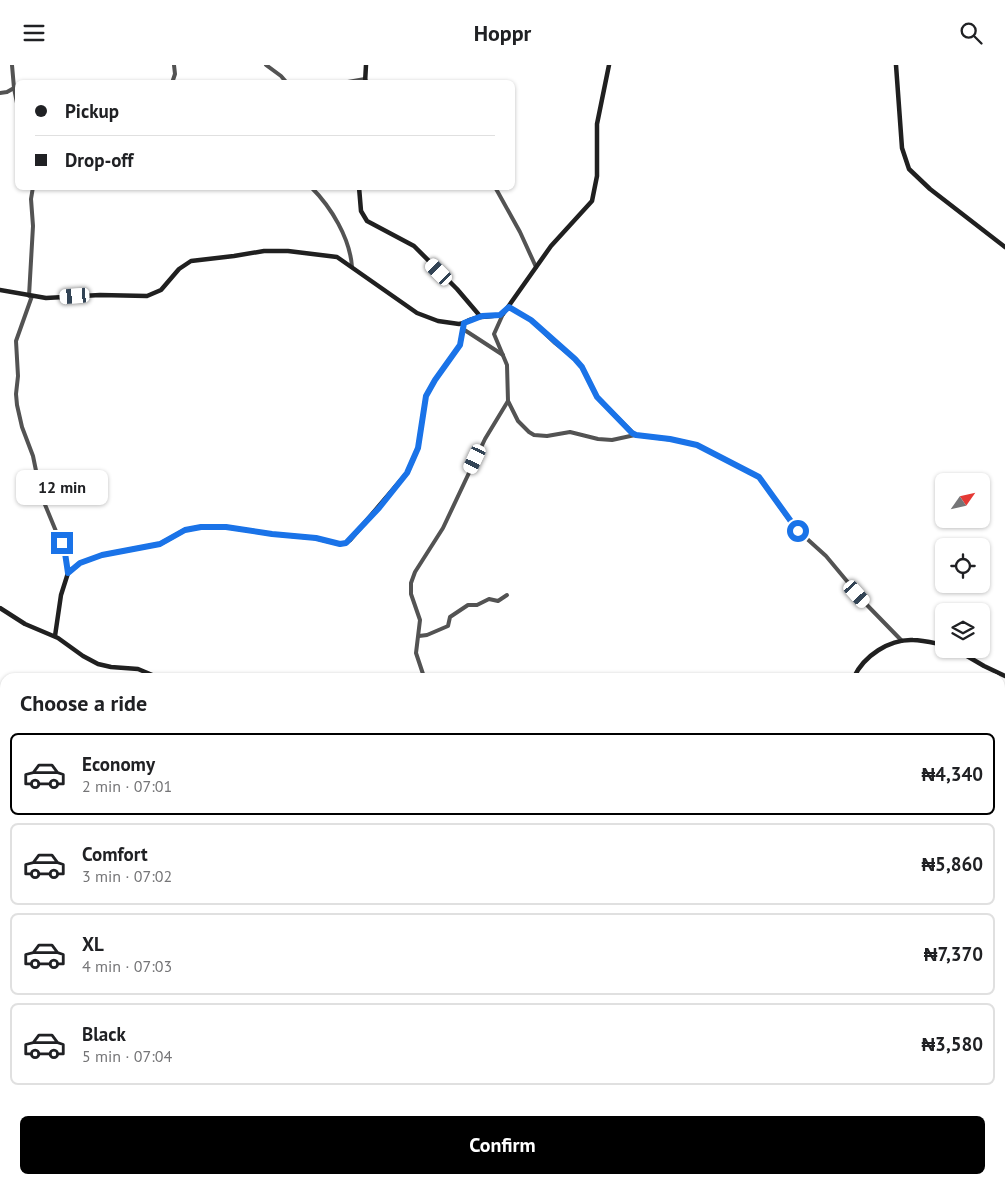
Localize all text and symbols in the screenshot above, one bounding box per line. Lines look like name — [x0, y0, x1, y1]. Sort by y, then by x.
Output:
icon: menu — [20, 19, 48, 47]
text: Hoppr — [474, 19, 531, 47]
icon: search — [957, 19, 985, 47]
text: Pickup — [65, 99, 119, 123]
text: Drop-off — [65, 148, 133, 172]
car — [423, 256, 454, 288]
car — [59, 287, 90, 305]
car — [461, 442, 488, 476]
callout: 12 min — [16, 471, 108, 505]
north arrow — [935, 473, 990, 527]
map controls — [935, 473, 990, 658]
text: 12 min — [38, 477, 86, 497]
route start — [787, 520, 809, 542]
route end — [51, 532, 73, 554]
button: locate — [935, 538, 990, 593]
car — [841, 578, 872, 610]
button: layers — [935, 603, 990, 658]
text: Choose a ride — [20, 689, 147, 717]
icon: car — [22, 752, 67, 797]
text: Economy — [82, 752, 155, 776]
text: ₦4,340 — [921, 762, 983, 786]
text: 2 min · 07:01 — [82, 776, 172, 796]
icon: car — [22, 842, 67, 887]
text: Comfort — [82, 842, 148, 866]
text: ₦5,860 — [921, 852, 983, 876]
text: 3 min · 07:02 — [82, 866, 172, 886]
icon: car — [22, 932, 67, 977]
text: XL — [82, 932, 104, 956]
text: ₦7,370 — [924, 942, 983, 966]
text: 4 min · 07:03 — [82, 956, 172, 976]
icon: car — [22, 1022, 67, 1067]
text: Black — [82, 1022, 126, 1046]
text: ₦3,580 — [921, 1032, 983, 1056]
text: 5 min · 07:04 — [82, 1046, 172, 1066]
button: Confirm — [20, 1116, 985, 1174]

